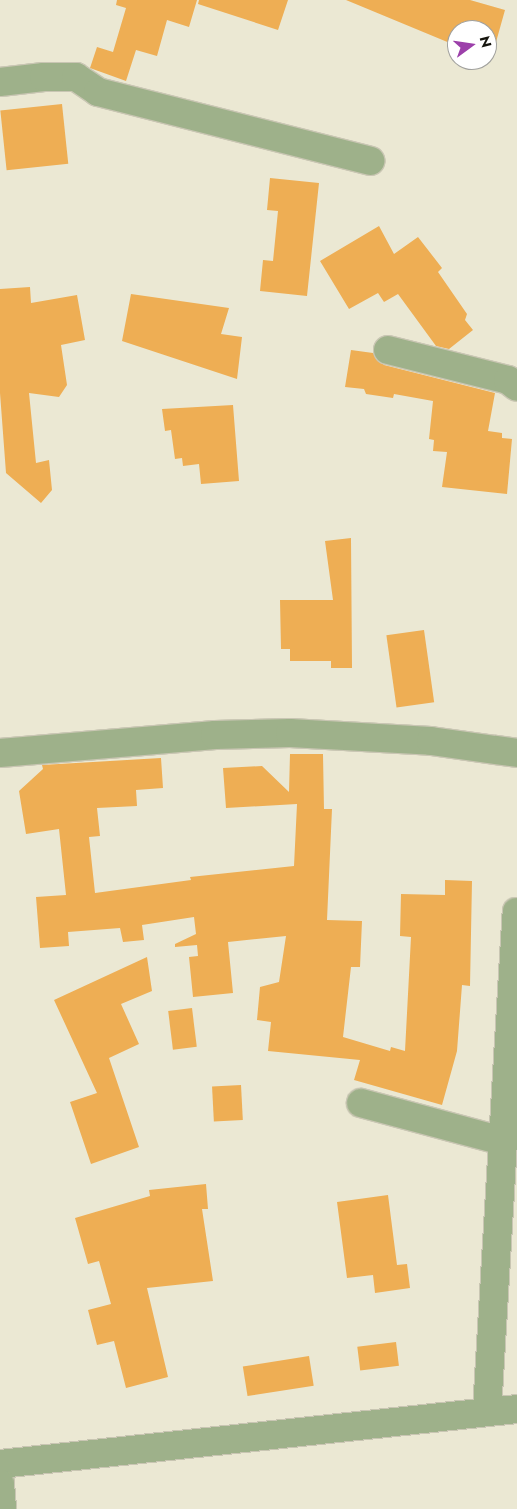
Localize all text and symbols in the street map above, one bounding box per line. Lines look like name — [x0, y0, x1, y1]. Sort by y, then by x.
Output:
north arrow — [447, 20, 497, 70]
text: N — [475, 34, 497, 49]

